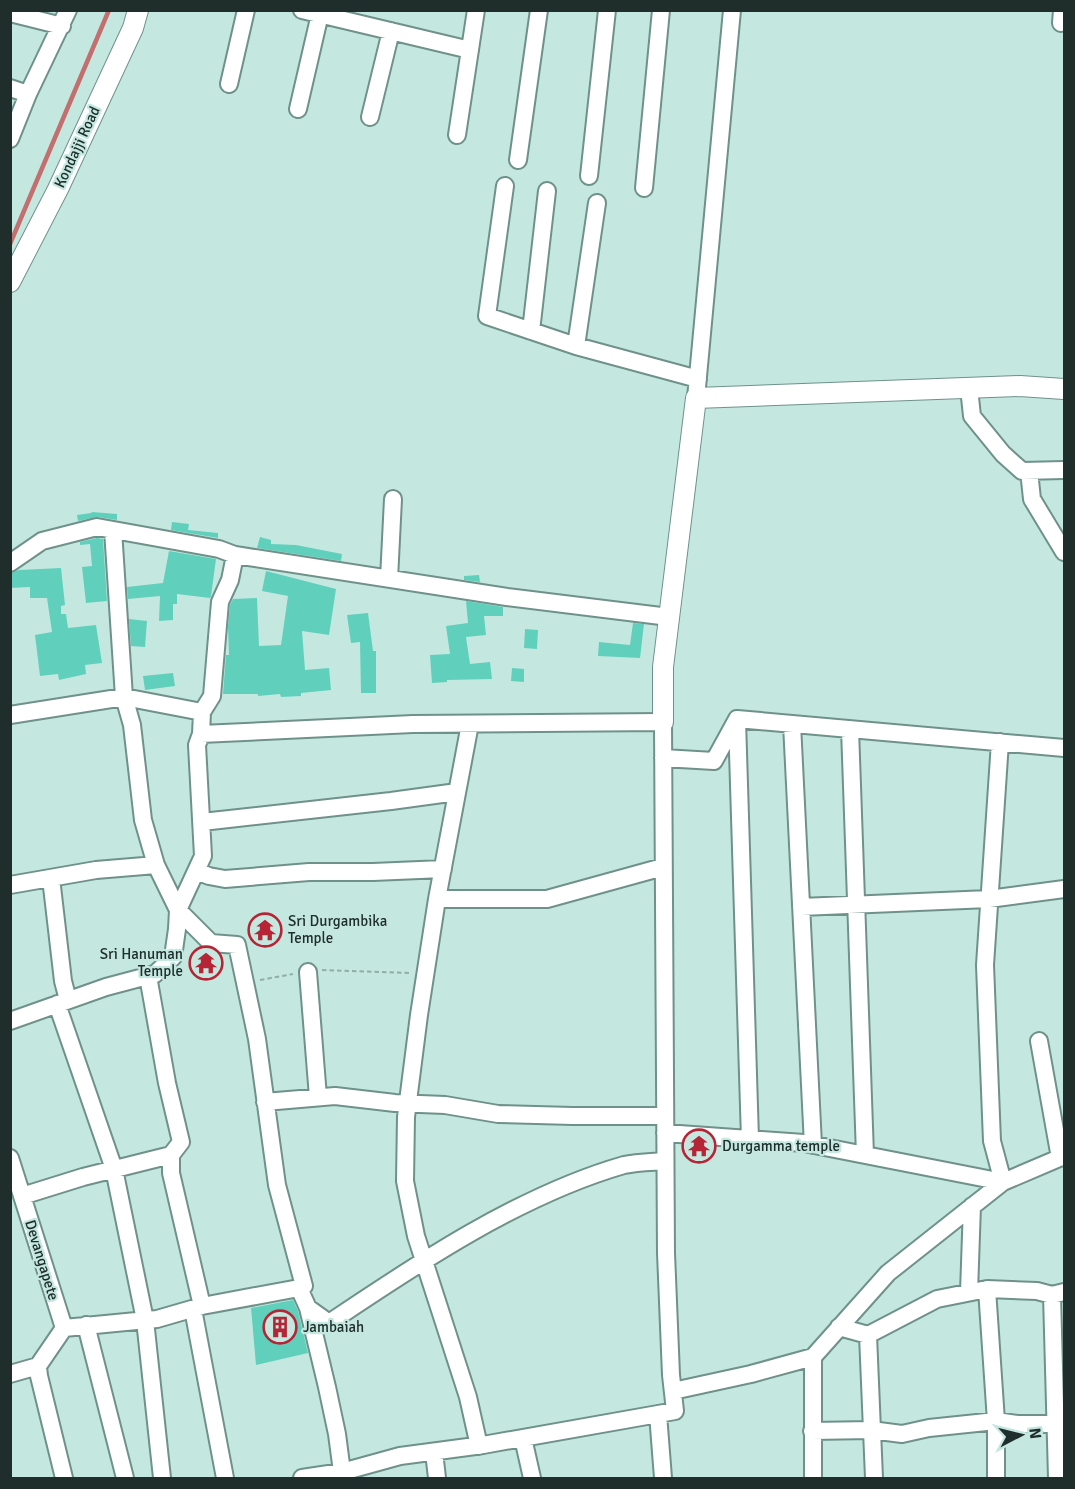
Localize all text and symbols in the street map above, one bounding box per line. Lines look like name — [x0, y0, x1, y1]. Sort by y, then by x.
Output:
street label: Kondajji Road — [50, 103, 104, 191]
temple icon: Sri Durgambika Temple — [247, 912, 283, 948]
place label: Sri Durgambika Temple — [288, 912, 387, 947]
place label: Sri Hanuman Temple — [100, 945, 183, 980]
temple icon: Sri Hanuman Temple — [188, 945, 224, 981]
temple icon: Durgamma temple — [681, 1128, 717, 1164]
place label: Durgamma temple — [722, 1137, 840, 1155]
street label: Devangapete — [21, 1218, 63, 1302]
building icon: Jambaiah — [262, 1309, 298, 1345]
place label: Jambaiah — [303, 1318, 364, 1336]
north arrow — [991, 1405, 1051, 1465]
text: N — [1024, 1427, 1045, 1440]

